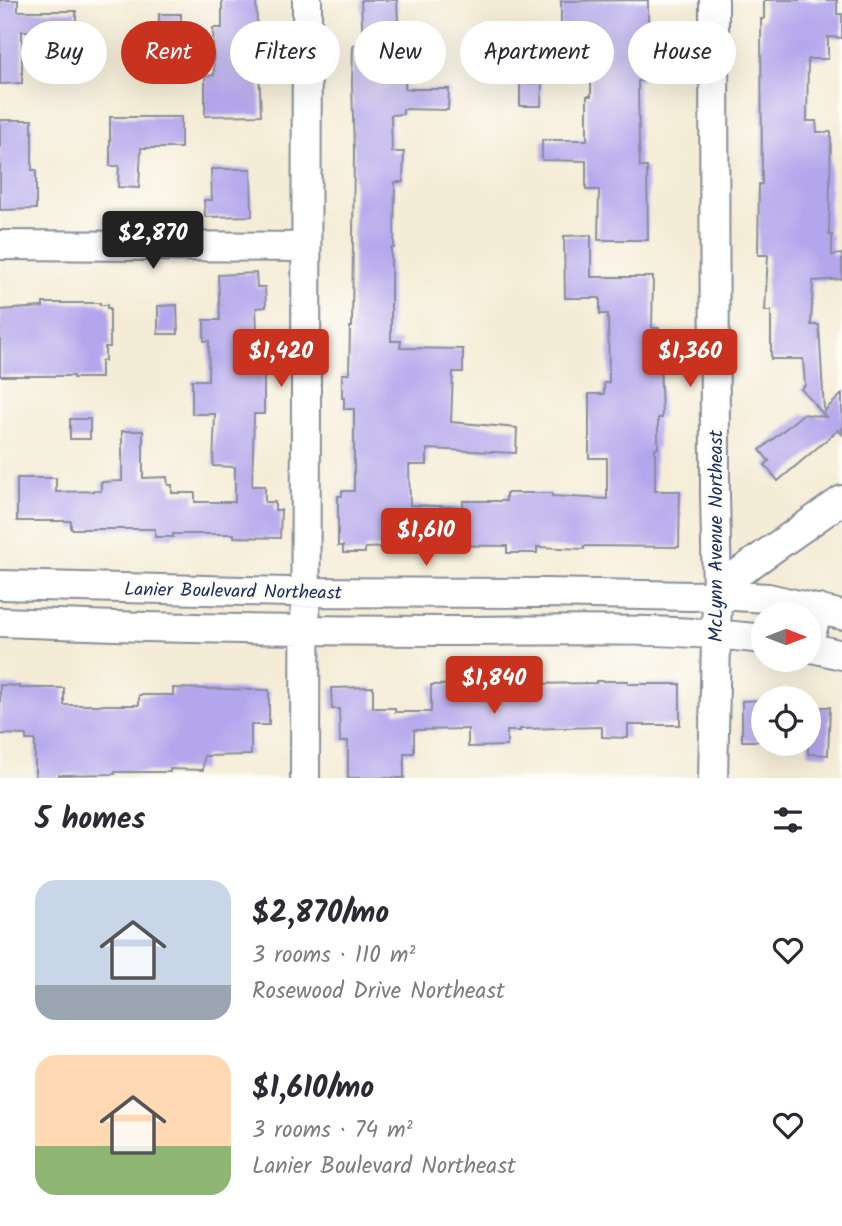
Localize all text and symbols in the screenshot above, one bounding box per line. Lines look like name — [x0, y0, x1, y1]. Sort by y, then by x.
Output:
chip: Buy — [21, 21, 107, 84]
chip: Rent — [121, 21, 216, 84]
chip: Filters — [230, 21, 340, 84]
chip: New — [354, 21, 446, 84]
chip: Apartment — [460, 21, 614, 84]
chip: House — [628, 21, 736, 84]
pin: $2,870 — [96, 212, 210, 271]
text: $2,870 — [118, 216, 188, 252]
pin: $1,420 — [224, 330, 338, 389]
pin: $1,360 — [633, 330, 747, 389]
text: $1,420 — [249, 334, 313, 370]
text: $1,360 — [658, 334, 722, 370]
street label: McLynn Avenue Northeast — [702, 429, 732, 642]
pin: $1,610 — [369, 508, 483, 568]
text: $1,610 — [397, 513, 455, 549]
street label: Lanier Boulevard Northeast — [124, 575, 343, 609]
north arrow — [751, 602, 821, 672]
map controls — [751, 602, 821, 756]
pin: $1,840 — [437, 656, 551, 716]
text: $1,840 — [462, 661, 526, 697]
button: locate — [751, 686, 821, 756]
text: 5 homes — [35, 796, 146, 844]
icon: filters — [769, 801, 807, 839]
text: $2,870/mo — [252, 890, 389, 938]
icon: home — [91, 908, 175, 992]
icon: heart — [769, 931, 807, 969]
text: 3 rooms · 110 m² — [252, 938, 415, 974]
text: Rosewood Drive Northeast — [252, 974, 505, 1010]
text: $1,610/mo — [252, 1065, 374, 1113]
icon: home — [91, 1083, 175, 1167]
icon: heart — [769, 1106, 807, 1144]
text: 3 rooms · 74 m² — [252, 1113, 413, 1149]
text: Lanier Boulevard Northeast — [252, 1149, 516, 1185]

